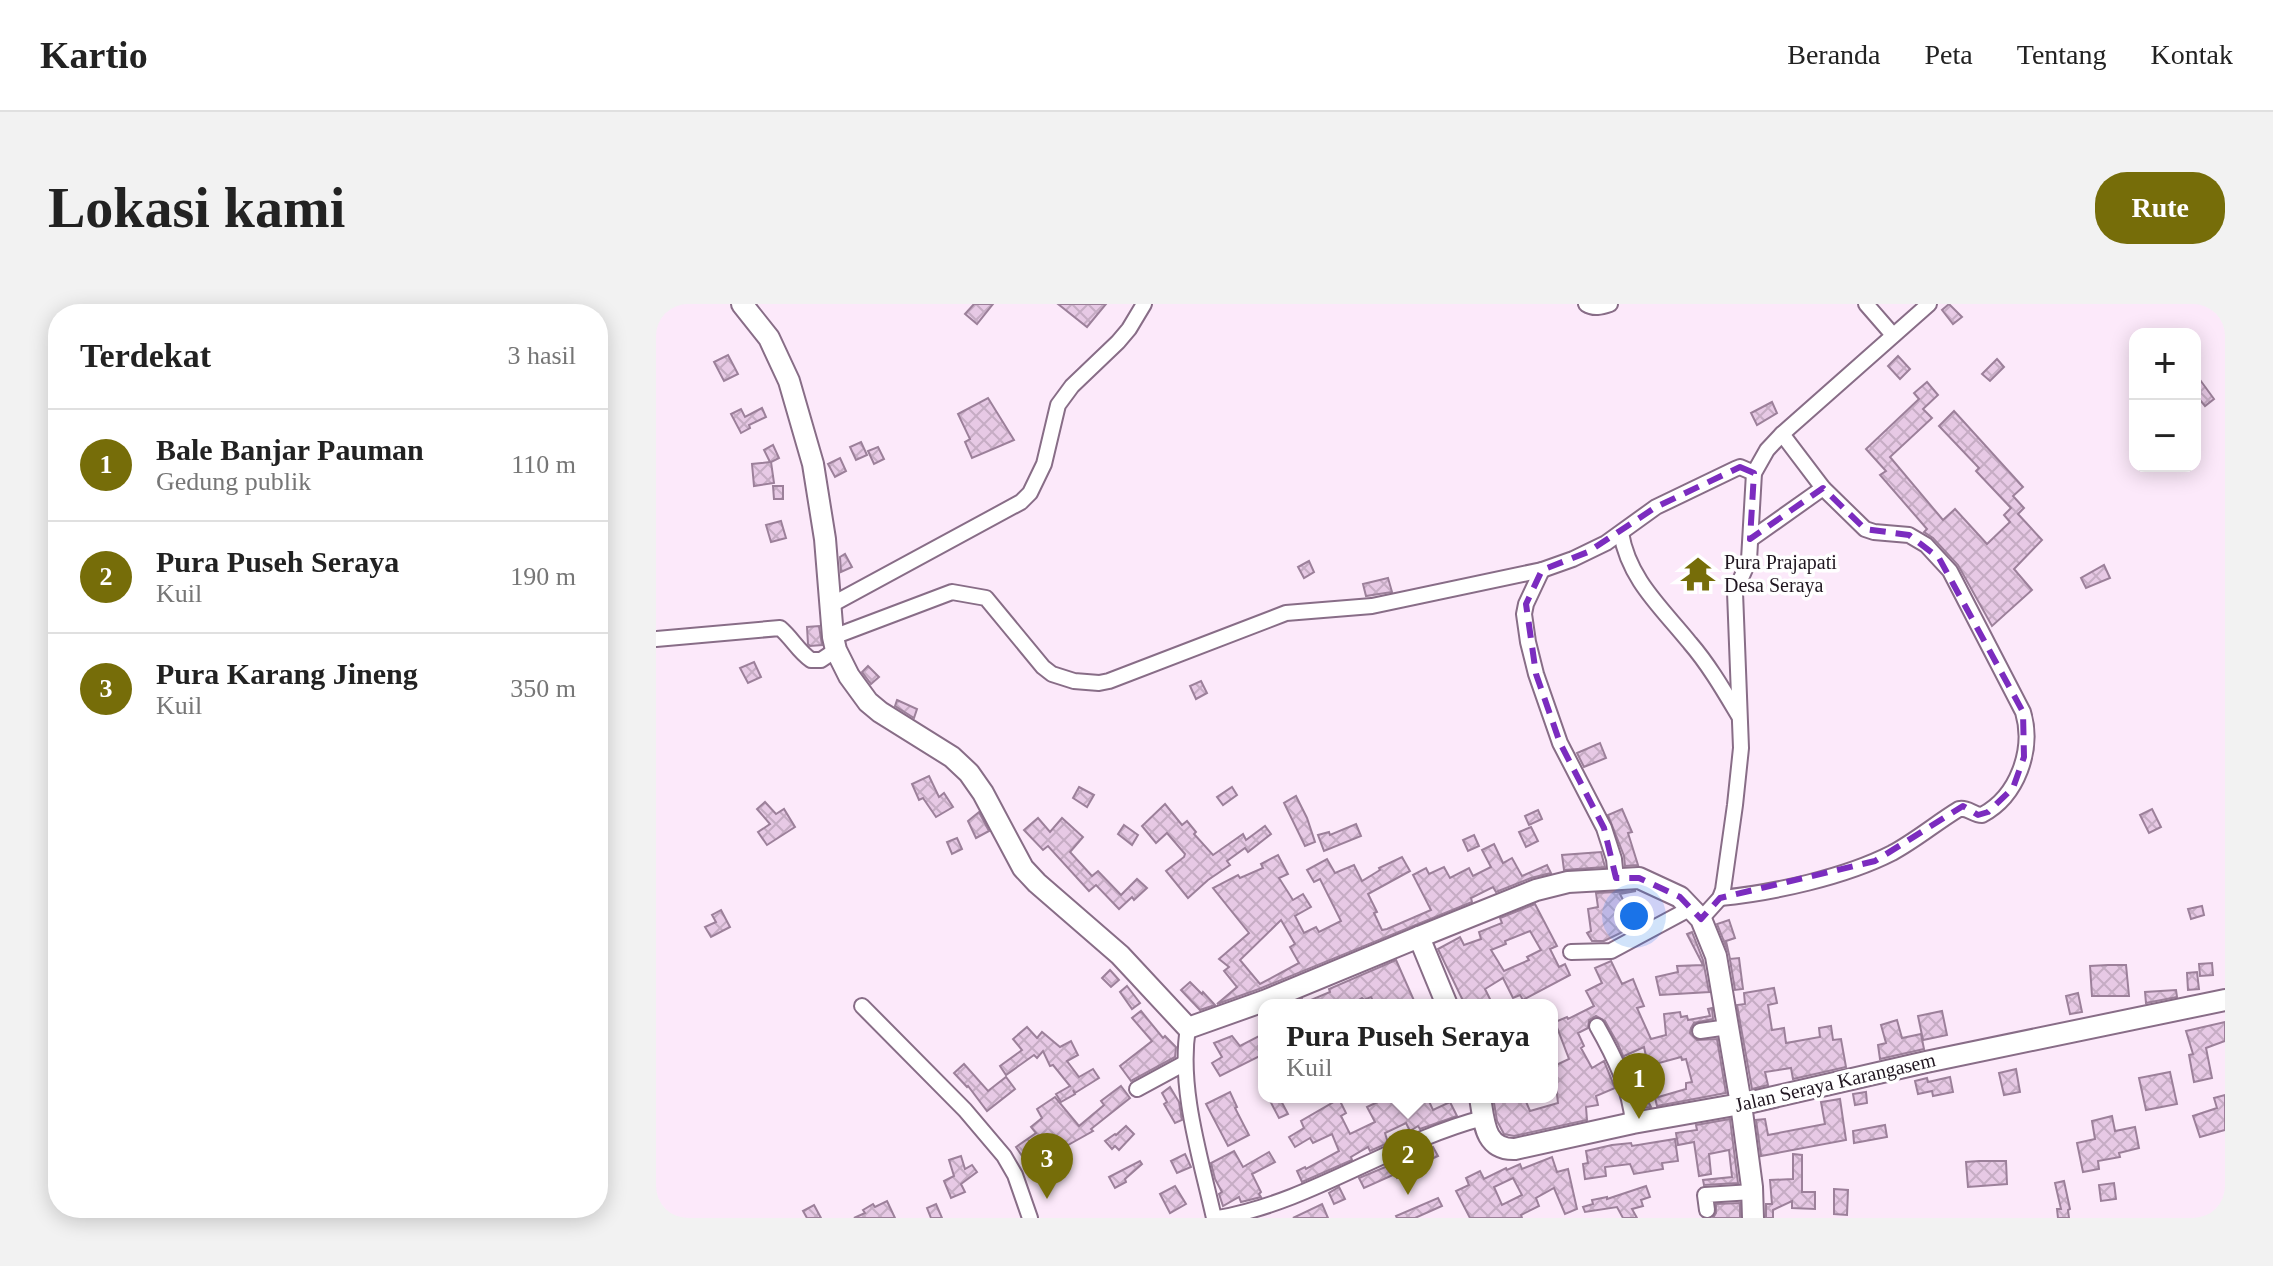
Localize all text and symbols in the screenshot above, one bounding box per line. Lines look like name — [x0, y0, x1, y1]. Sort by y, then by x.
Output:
text: Kartio — [40, 34, 148, 76]
text: Beranda — [1787, 39, 1881, 70]
text: Peta — [1925, 39, 1973, 70]
text: Tentang — [2017, 39, 2107, 70]
text: Kontak — [2151, 39, 2233, 70]
button: Rute — [2095, 172, 2225, 244]
text: Lokasi kami — [48, 177, 345, 239]
map controls — [2129, 328, 2201, 472]
button: + — [2129, 328, 2201, 400]
text: Terdekat — [80, 337, 211, 374]
text: 3 hasil — [507, 341, 576, 370]
button: − — [2129, 400, 2201, 472]
text: Bale Banjar Pauman — [156, 433, 424, 466]
text: 1 — [100, 450, 113, 479]
text: 110 m — [511, 450, 576, 479]
text: Gedung publik — [156, 467, 311, 496]
text: Pura Puseh Seraya — [156, 545, 399, 578]
place label: Pura Prajapati Desa Seraya — [1724, 551, 1837, 597]
temple icon: Pura Prajapati Desa Seraya — [1679, 555, 1717, 593]
text: 2 — [100, 562, 113, 591]
text: 190 m — [510, 562, 576, 591]
text: Kuil — [156, 579, 202, 608]
text: Pura Karang Jineng — [156, 657, 418, 690]
text: 3 — [100, 674, 113, 703]
text: 350 m — [510, 674, 576, 703]
text: Kuil — [156, 691, 202, 720]
your location — [1614, 896, 1654, 936]
popup — [1258, 999, 1558, 1103]
text: Pura Puseh Seraya — [1286, 1019, 1530, 1052]
street label: Jalan Seraya Karangasem — [1732, 1048, 1938, 1117]
text: Kuil — [1286, 1053, 1333, 1082]
pin: 1 — [1613, 1053, 1665, 1119]
pin: 2 — [1382, 1129, 1434, 1195]
pin: 3 — [1021, 1133, 1073, 1199]

